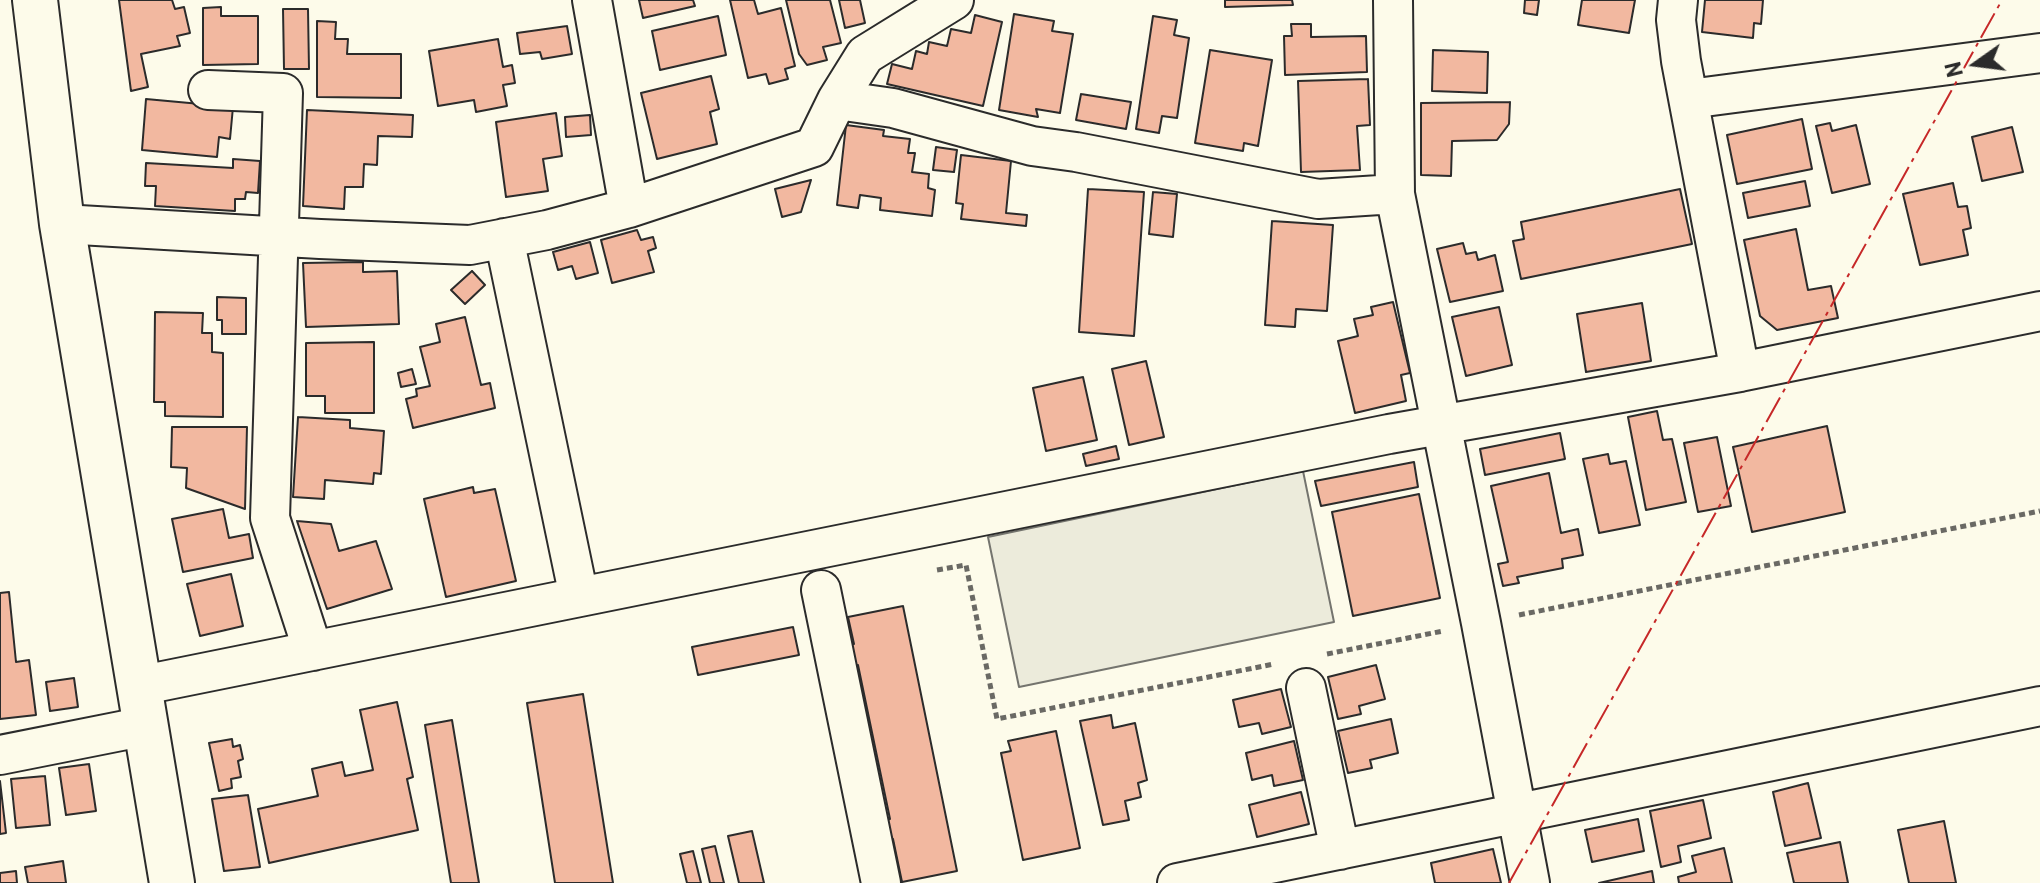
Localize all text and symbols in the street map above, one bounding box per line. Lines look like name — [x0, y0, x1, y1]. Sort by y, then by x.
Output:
north arrow — [1936, 24, 2016, 104]
text: N — [1938, 60, 1967, 80]

